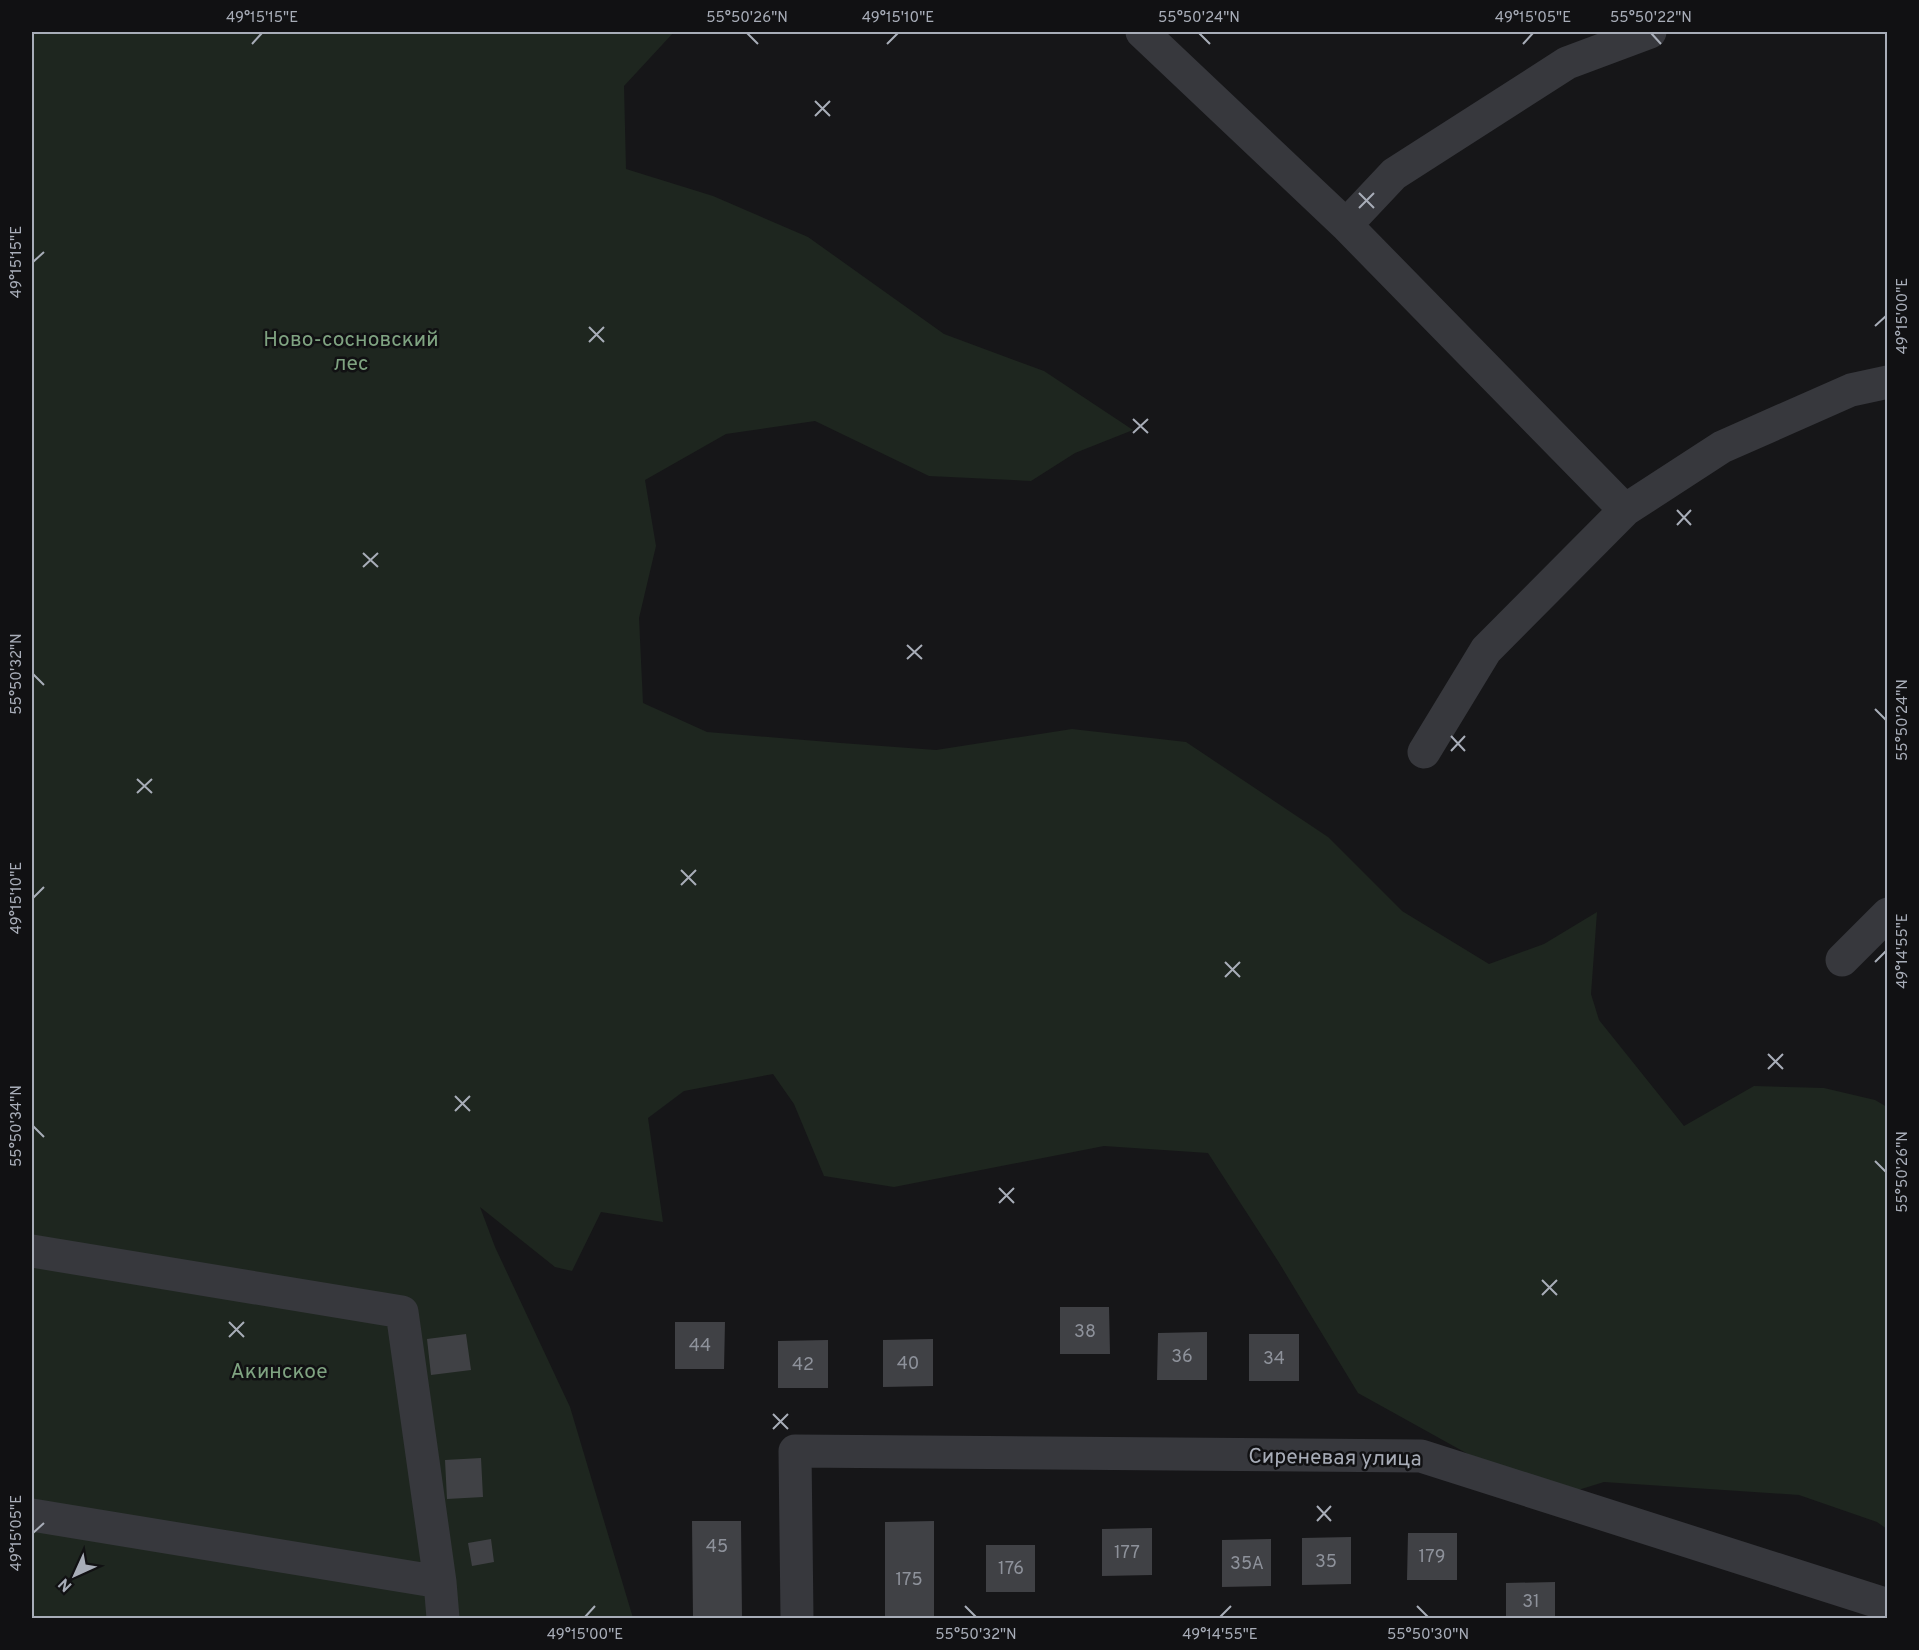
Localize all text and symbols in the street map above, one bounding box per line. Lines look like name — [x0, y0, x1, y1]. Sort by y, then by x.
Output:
text: 49°15'15"E — [226, 9, 298, 28]
text: 55°50'26"N — [706, 9, 788, 28]
text: 49°15'10"E — [862, 9, 934, 28]
text: 55°50'24"N — [1158, 9, 1240, 28]
text: 49°15'05"E — [1495, 9, 1571, 28]
text: 55°50'22"N — [1610, 9, 1692, 28]
text: 49°15'15"E — [8, 226, 27, 298]
text: 49°15'00"E — [1894, 278, 1913, 354]
park label: Ново-сосновский лес — [263, 327, 439, 378]
text: 55°50'32"N — [8, 633, 27, 715]
text: 55°50'24"N — [1894, 679, 1913, 761]
text: 49°15'10"E — [8, 862, 27, 934]
text: 49°14'55"E — [1894, 913, 1913, 989]
text: 55°50'34"N — [8, 1085, 27, 1167]
text: 55°50'26"N — [1894, 1131, 1913, 1213]
house number: 38 — [1074, 1321, 1096, 1344]
house number: 44 — [689, 1335, 711, 1358]
house number: 36 — [1171, 1346, 1193, 1369]
house number: 34 — [1263, 1348, 1285, 1371]
house number: 40 — [897, 1353, 919, 1376]
house number: 42 — [792, 1354, 814, 1377]
park label: Акинское — [231, 1359, 327, 1386]
street label: Сиреневая улица — [1248, 1443, 1422, 1474]
text: 49°15'05"E — [8, 1495, 27, 1571]
house number: 45 — [706, 1536, 728, 1559]
house number: 177 — [1114, 1542, 1140, 1565]
north arrow — [45, 1545, 105, 1605]
house number: 179 — [1419, 1546, 1445, 1569]
house number: 35 — [1315, 1551, 1337, 1574]
house number: 35А — [1230, 1553, 1264, 1576]
house number: 176 — [998, 1558, 1024, 1581]
house number: 175 — [895, 1569, 923, 1592]
text: N — [55, 1573, 77, 1595]
house number: 31 — [1522, 1591, 1540, 1614]
text: 49°15'00"E — [547, 1626, 623, 1645]
text: 55°50'32"N — [935, 1626, 1017, 1645]
text: 49°14'55"E — [1182, 1626, 1258, 1645]
text: 55°50'30"N — [1387, 1626, 1469, 1645]

